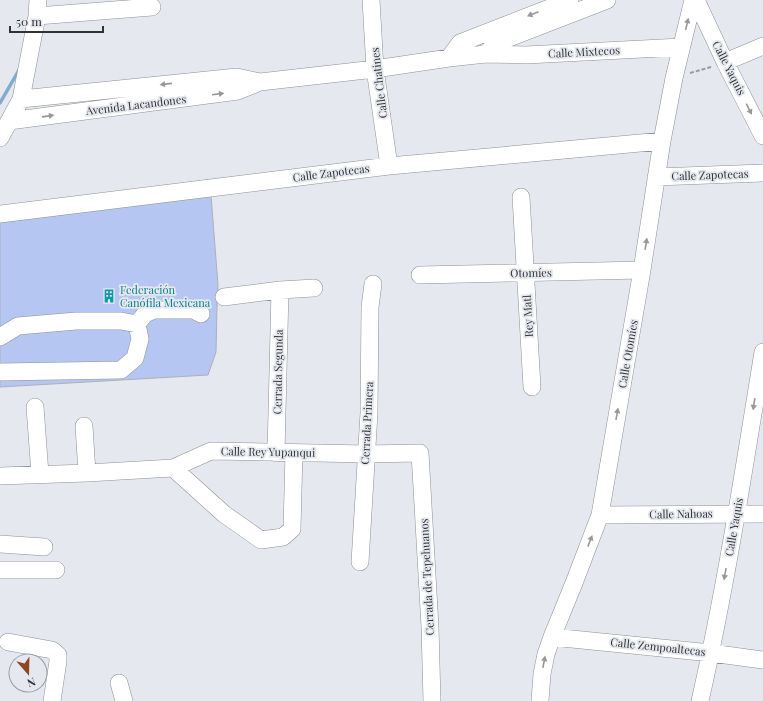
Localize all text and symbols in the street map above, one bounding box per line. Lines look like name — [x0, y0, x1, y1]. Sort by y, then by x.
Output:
scale bar — [10, 8, 103, 34]
one-way arrow — [527, 12, 539, 18]
text: 50 m — [16, 13, 42, 29]
one-way arrow — [684, 18, 690, 30]
street label: Calle Yaquis — [709, 38, 750, 98]
street label: Calle Mixtecos — [548, 42, 620, 61]
street label: Calle Chatines — [367, 47, 390, 119]
one-way arrow — [160, 81, 172, 88]
street label: Avenida Lacandones — [84, 91, 187, 118]
one-way arrow — [212, 91, 224, 97]
one-way arrow — [746, 104, 753, 115]
one-way arrow — [42, 113, 54, 119]
street label: Calle Zapotecas — [292, 160, 370, 185]
street label: Calle Zapotecas — [671, 166, 749, 183]
one-way arrow — [643, 238, 649, 251]
street label: Otomíes — [510, 265, 552, 280]
place label: Federación Canófila Mexicana — [120, 282, 211, 310]
building icon: Federación Canófila Mexicana — [101, 288, 117, 304]
street label: Rey Matl — [519, 294, 536, 338]
street label: Calle Otomíes — [614, 319, 641, 389]
street label: Cerrada Segunda — [269, 329, 286, 415]
street label: Cerrada Primera — [357, 381, 376, 465]
one-way arrow — [751, 398, 757, 411]
one-way arrow — [614, 408, 620, 420]
street label: Calle Rey Yupanqui — [221, 443, 315, 460]
street label: Calle Yaquis — [721, 496, 746, 557]
street label: Calle Nahoas — [649, 505, 713, 522]
street label: Cerrada de Tepehuanos — [416, 518, 437, 636]
one-way arrow — [588, 534, 594, 546]
one-way arrow — [722, 568, 728, 580]
street label: Calle Zempoaltecas — [610, 634, 706, 659]
north arrow — [8, 653, 48, 693]
one-way arrow — [542, 656, 548, 668]
text: N — [25, 674, 38, 691]

